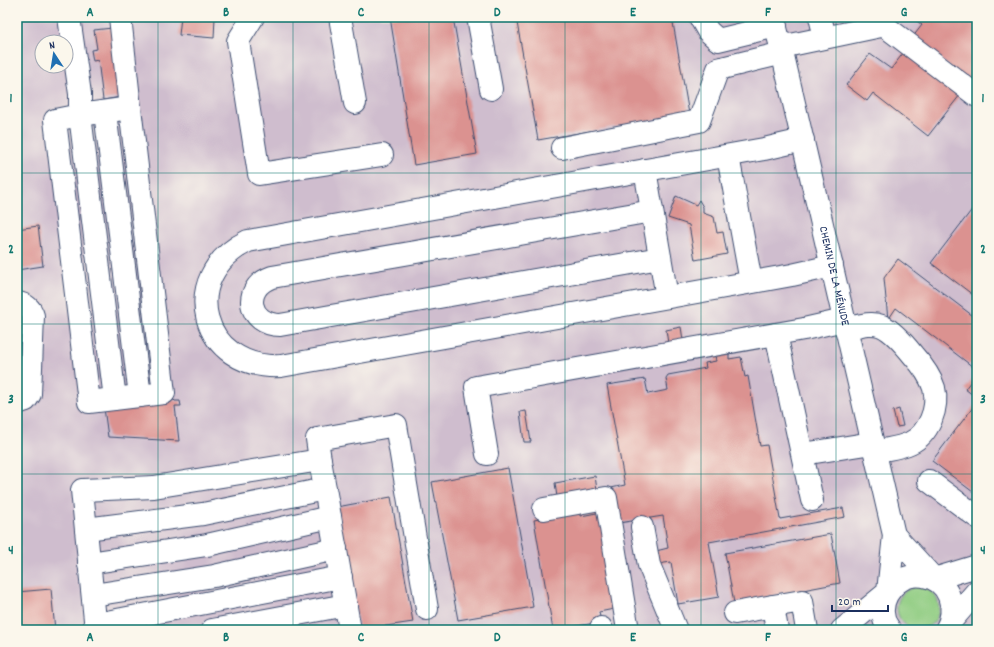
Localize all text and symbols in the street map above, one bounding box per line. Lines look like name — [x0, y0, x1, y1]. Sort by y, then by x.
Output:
text: A — [86, 4, 94, 23]
text: B — [223, 4, 229, 23]
text: C — [358, 4, 365, 23]
text: D — [494, 4, 501, 23]
text: E — [630, 4, 637, 23]
text: F — [765, 4, 771, 23]
text: G — [901, 4, 908, 23]
north arrow — [34, 34, 74, 74]
text: N — [48, 38, 57, 55]
text: 1 — [10, 90, 13, 109]
text: 1 — [982, 90, 985, 109]
street label: CHEMIN DE LA MÉNUDE — [814, 225, 854, 328]
text: 2 — [8, 241, 14, 260]
text: 2 — [980, 241, 986, 260]
text: 3 — [8, 391, 14, 410]
text: 3 — [980, 391, 986, 410]
text: 4 — [8, 542, 14, 561]
text: 4 — [980, 542, 986, 561]
scale bar — [832, 587, 888, 613]
text: 20 m — [838, 594, 861, 611]
text: A — [86, 629, 94, 647]
text: B — [223, 629, 229, 647]
text: C — [358, 629, 365, 647]
text: D — [494, 629, 501, 647]
text: E — [630, 629, 637, 647]
text: F — [765, 629, 771, 647]
text: G — [901, 629, 908, 647]

